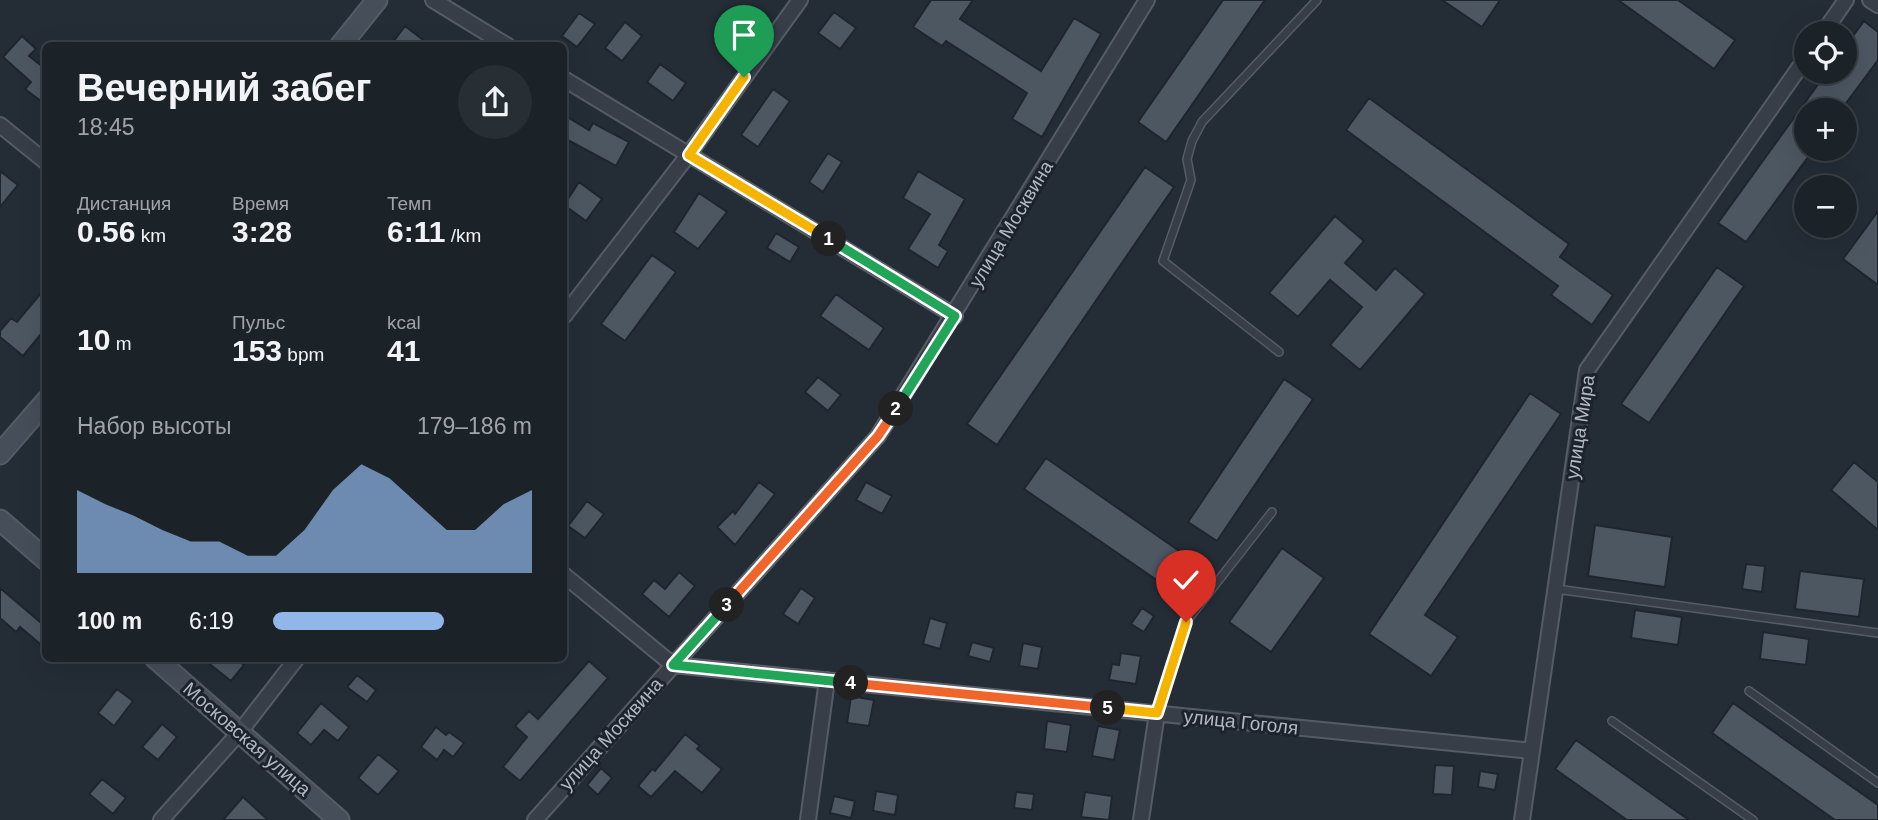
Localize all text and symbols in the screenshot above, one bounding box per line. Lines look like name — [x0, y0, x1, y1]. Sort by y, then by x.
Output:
pin — [714, 5, 774, 77]
icon: arrive — [725, 16, 763, 54]
map controls — [1794, 21, 1857, 238]
button: locate — [1794, 21, 1857, 84]
button: share — [458, 65, 532, 139]
text: Вечерний забег — [77, 67, 371, 109]
button: + — [1794, 98, 1857, 161]
text: 18:45 — [77, 114, 135, 140]
street label: улица Москвина — [965, 157, 1057, 291]
button: − — [1794, 175, 1857, 238]
text: Дистанция — [77, 193, 171, 214]
text: Время — [232, 193, 289, 214]
text: Темп — [387, 193, 431, 214]
text: 0.56 — [77, 215, 135, 248]
text: 3:28 — [232, 215, 292, 248]
text: 6:11 — [387, 215, 445, 248]
pin: 1 — [812, 222, 846, 256]
text: km — [135, 225, 166, 246]
text: /km — [445, 225, 481, 246]
text: 1 — [823, 228, 834, 249]
text: Пульс — [232, 312, 285, 333]
text: kcal — [387, 312, 421, 333]
text: 10 — [77, 323, 110, 356]
text: m — [110, 333, 131, 354]
text: 153 — [232, 334, 282, 367]
text: 41 — [387, 334, 420, 367]
text: bpm — [282, 344, 324, 365]
street label: улица Мира — [1561, 373, 1599, 481]
pin: 2 — [878, 392, 914, 426]
text: 2 — [890, 398, 901, 419]
text: Набор высоты — [77, 413, 231, 439]
text: 179–186 m — [417, 413, 532, 439]
pin — [1156, 550, 1216, 622]
icon: check — [1167, 561, 1205, 599]
pin: 3 — [710, 588, 744, 622]
text: 3 — [721, 594, 732, 615]
text: 100 m — [77, 608, 142, 634]
text: 6:19 — [189, 608, 234, 634]
pin: 4 — [834, 666, 868, 700]
text: 4 — [845, 672, 856, 693]
street label: улица Москвина — [555, 673, 667, 794]
street label: Московская улица — [179, 678, 315, 800]
pin: 5 — [1090, 690, 1126, 726]
text: 5 — [1102, 697, 1113, 718]
street label: улица Гоголя — [1183, 706, 1299, 738]

